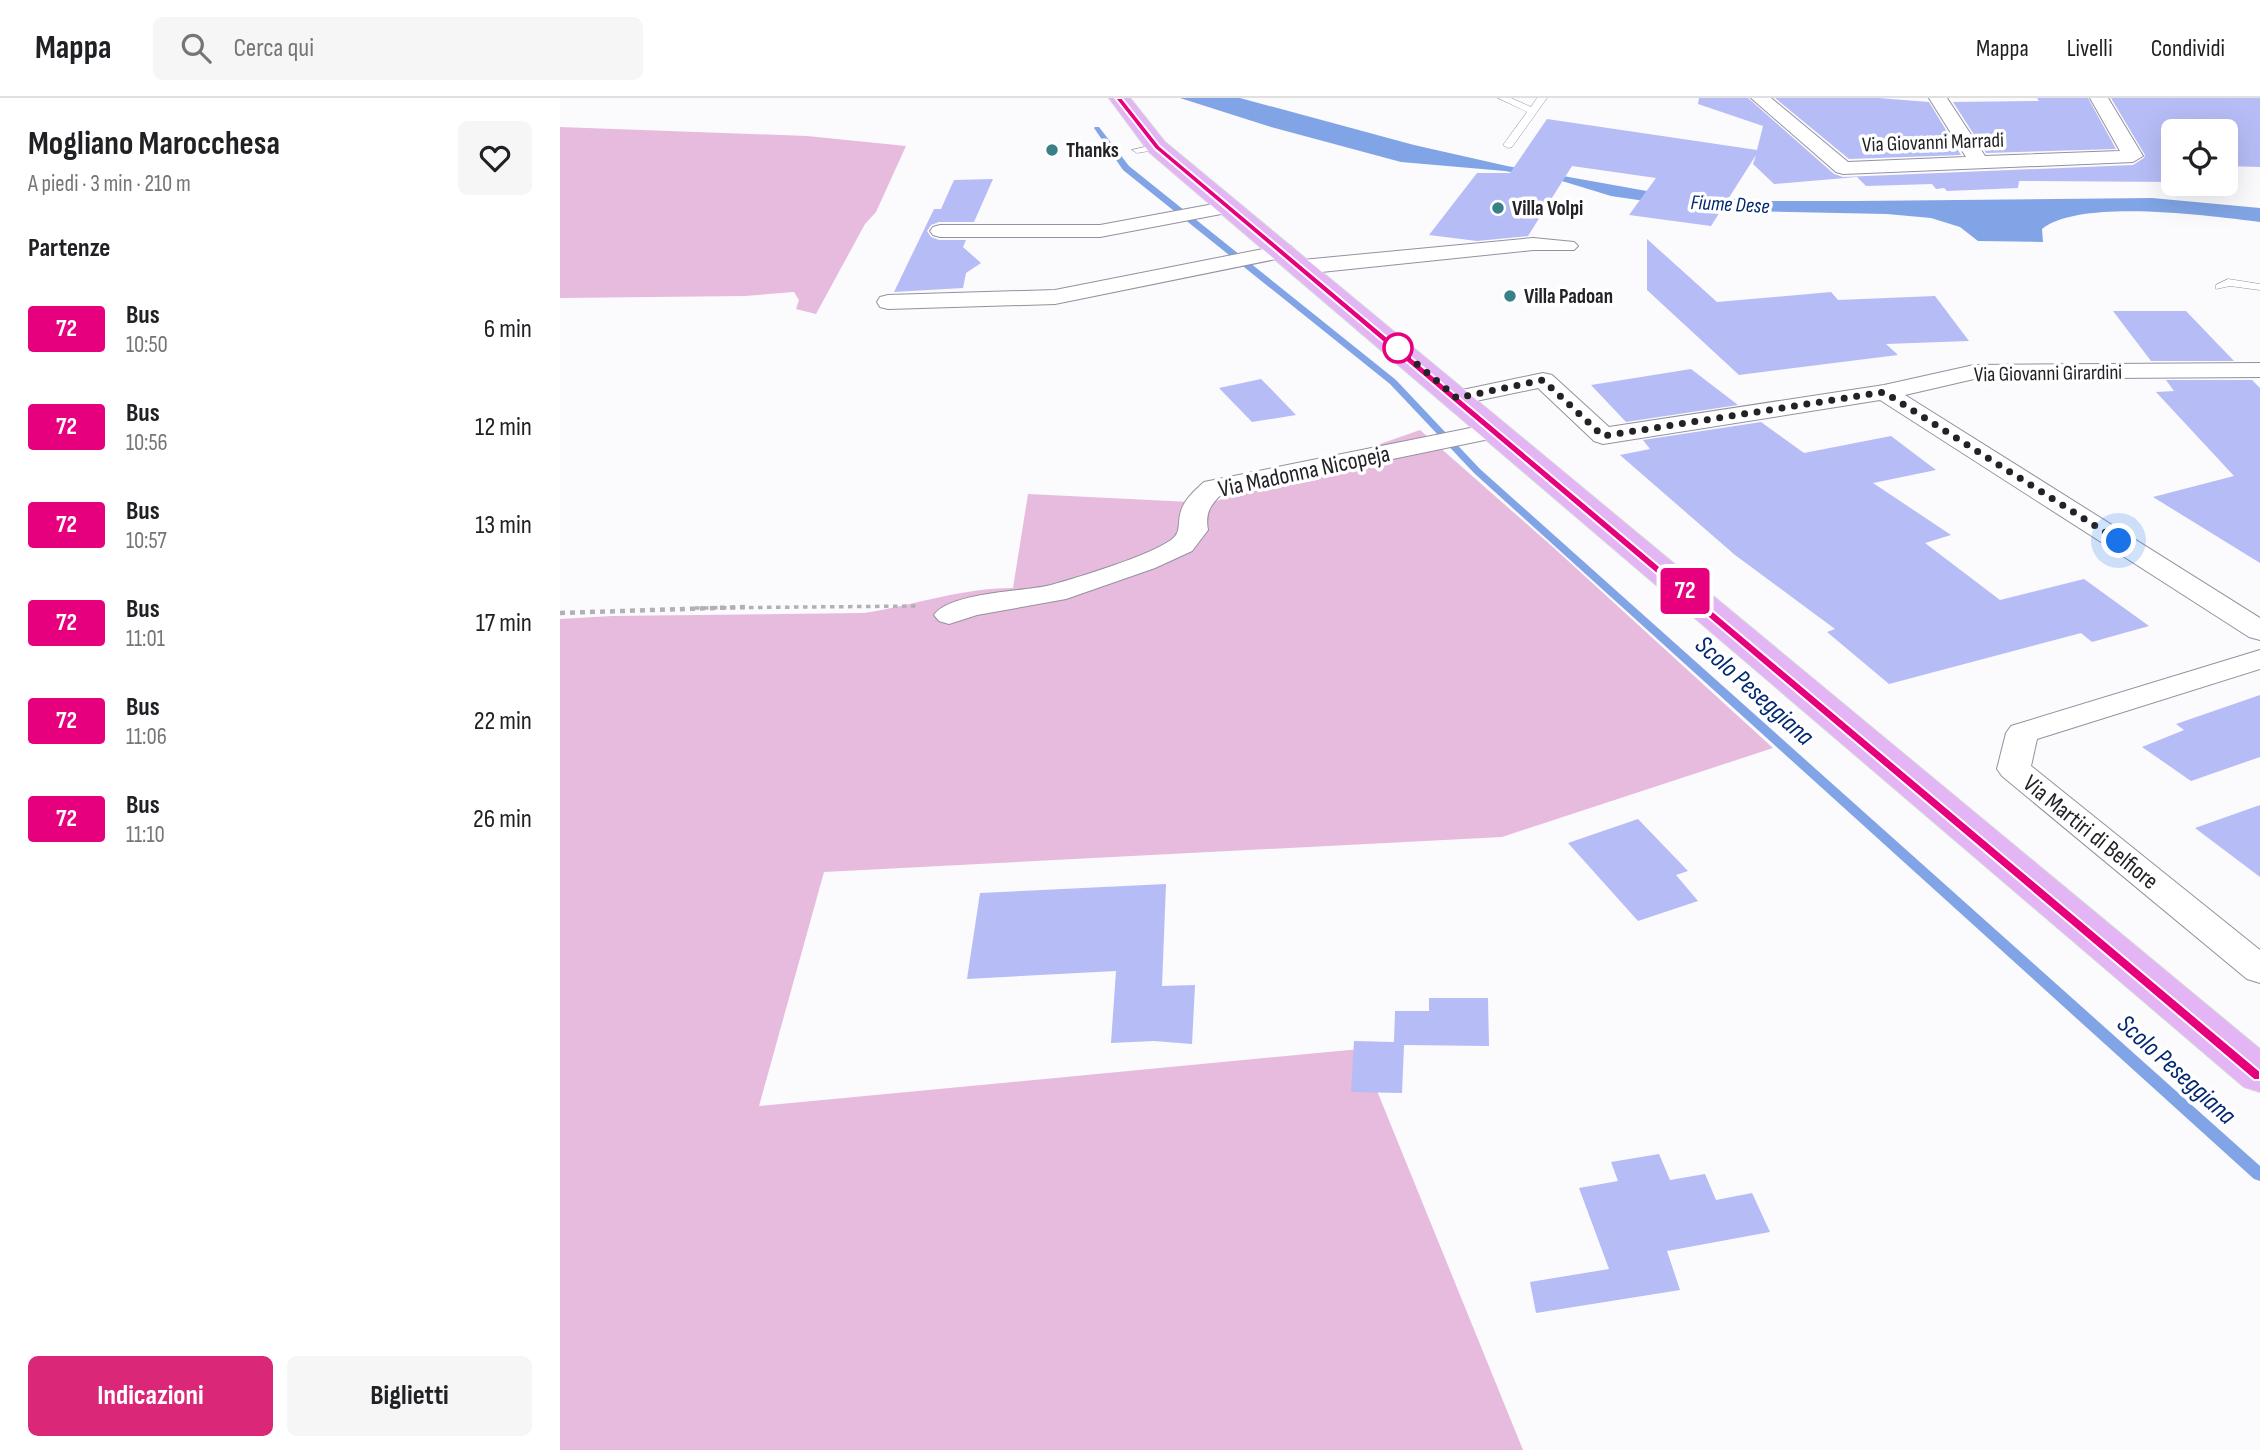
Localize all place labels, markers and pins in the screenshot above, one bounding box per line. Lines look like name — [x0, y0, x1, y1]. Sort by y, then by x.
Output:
place label: Thanks — [1066, 138, 1119, 163]
marker: Thanks — [1044, 142, 1060, 158]
place label: Villa Volpi — [1512, 196, 1583, 221]
marker: Villa Volpi — [1490, 200, 1506, 216]
place label: Villa Padoan — [1524, 284, 1613, 309]
marker: Villa Padoan — [1502, 288, 1518, 304]
unlabelled marker — [1383, 333, 1413, 363]

